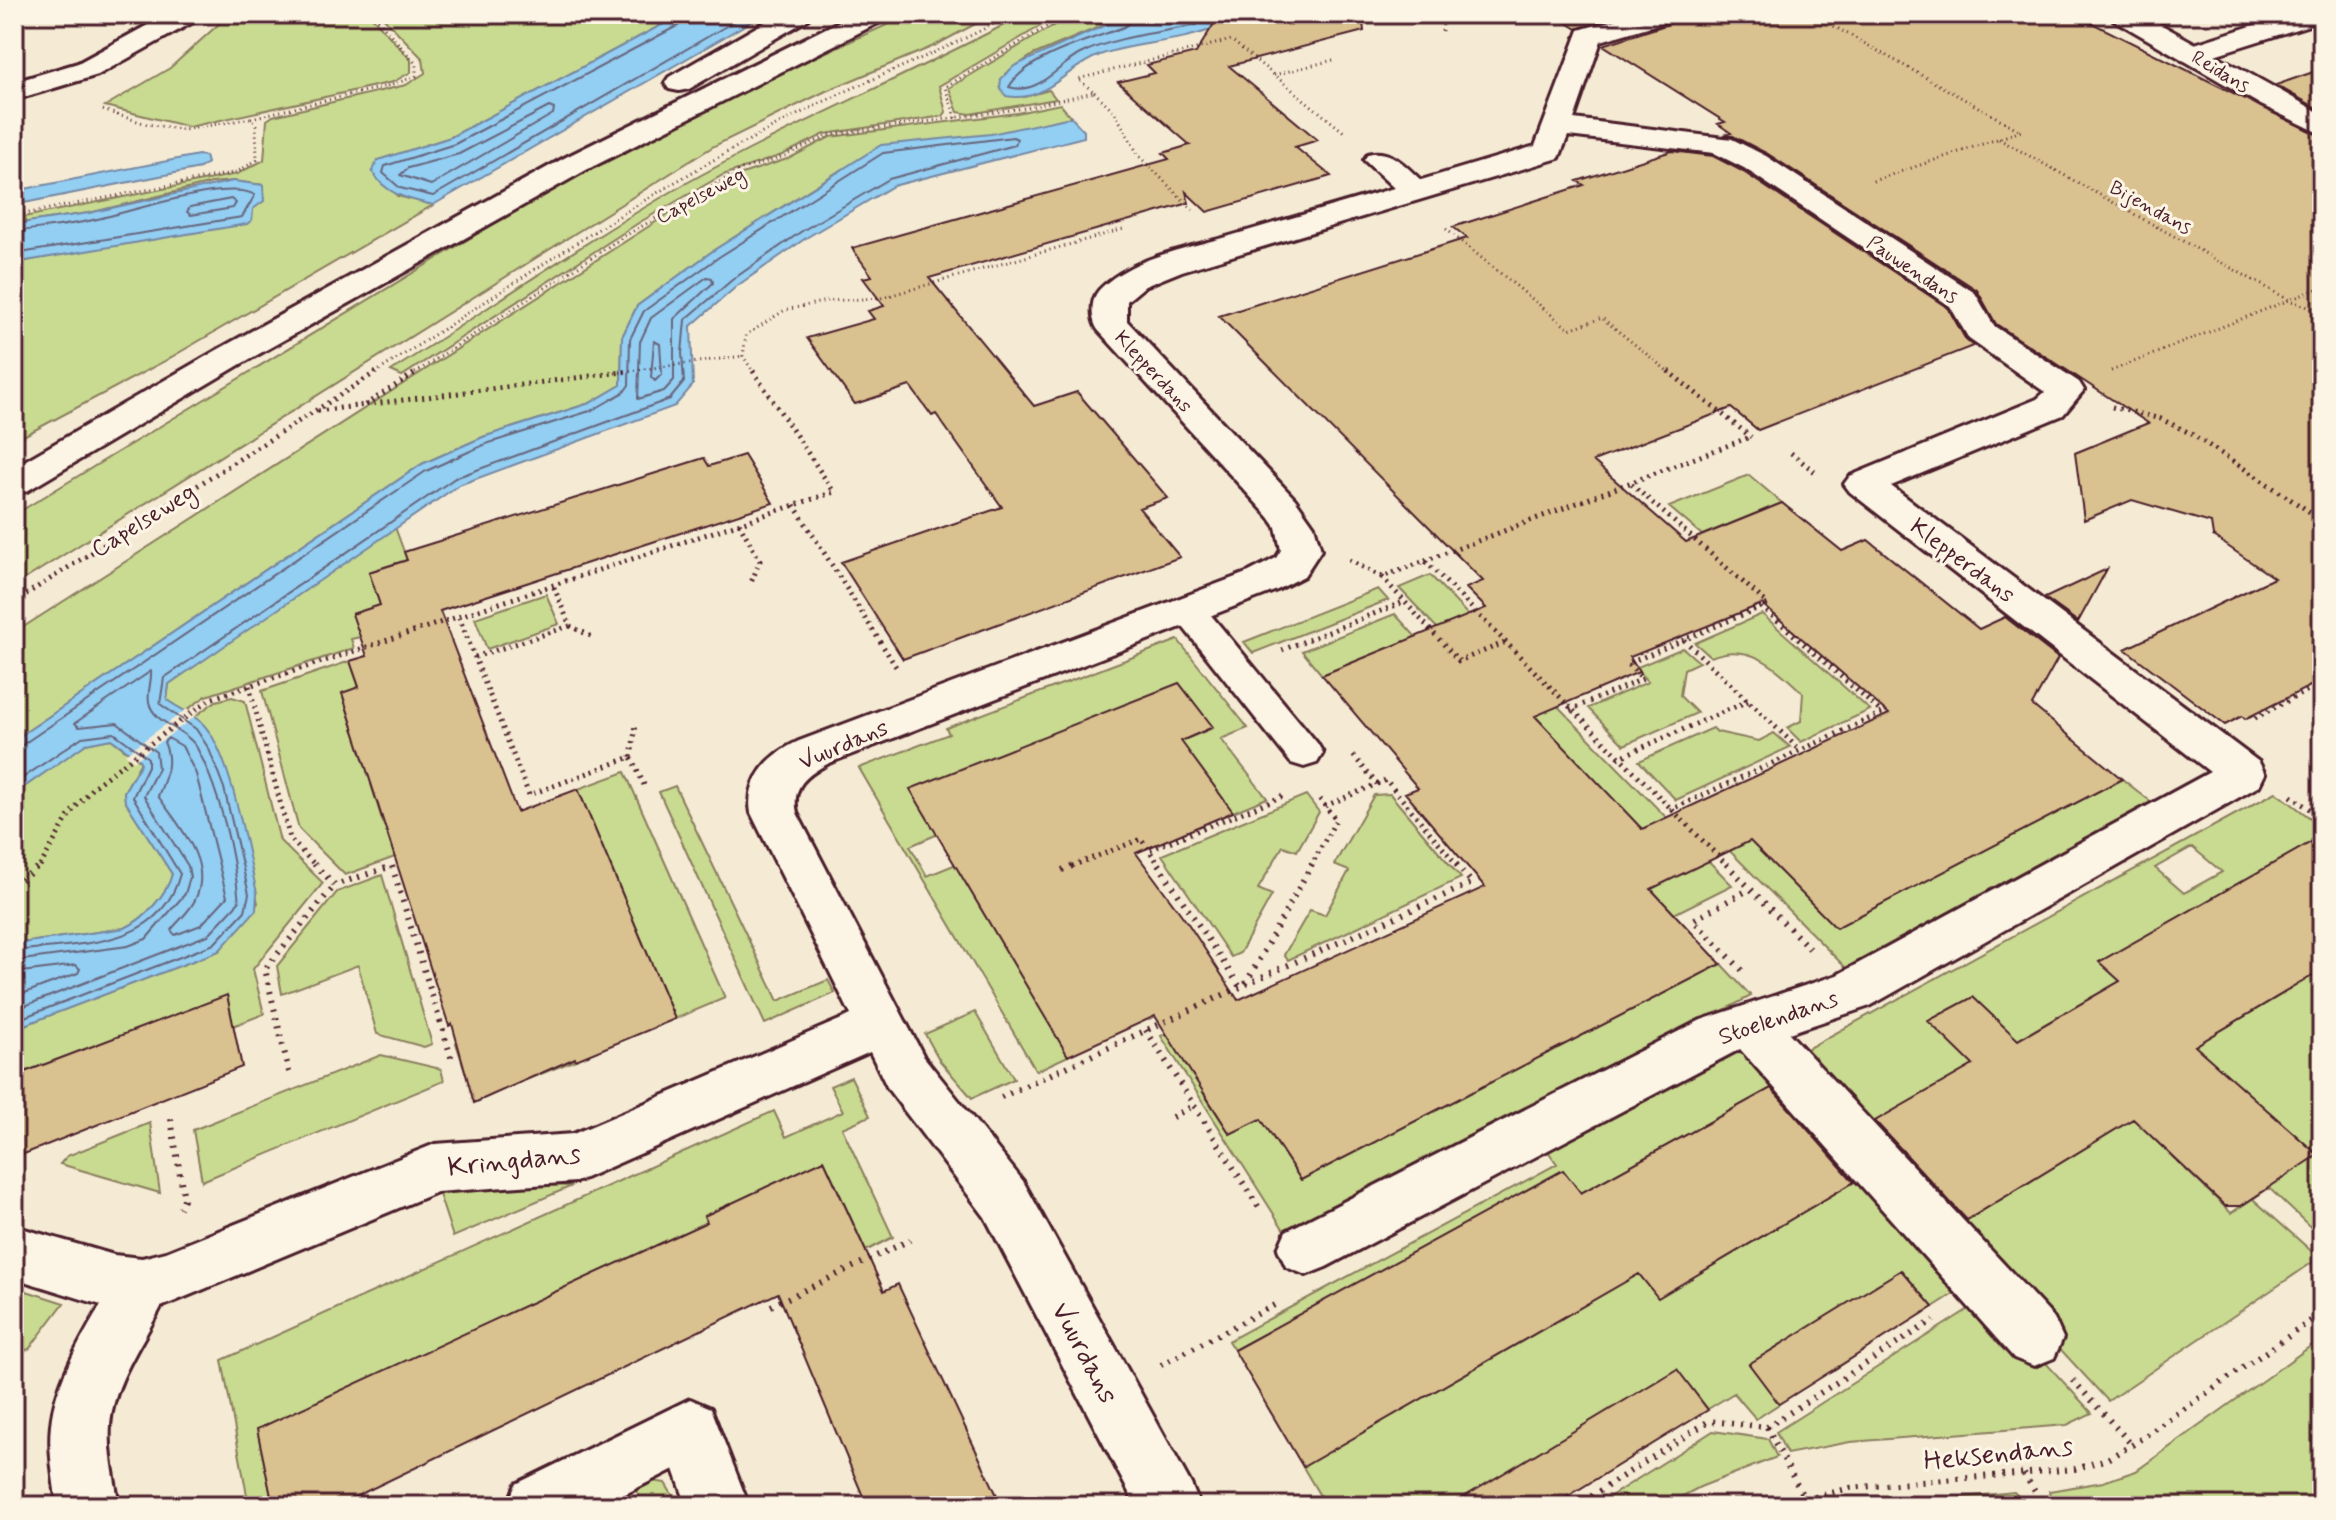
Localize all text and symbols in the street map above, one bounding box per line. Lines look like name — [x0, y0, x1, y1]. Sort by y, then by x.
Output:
street label: Reidans — [2186, 44, 2254, 100]
street label: Capelseweg — [651, 161, 751, 232]
street label: Bijendans — [2104, 175, 2196, 242]
street label: Pauwendans — [1861, 230, 1963, 311]
street label: Klepperdans — [1108, 325, 1198, 419]
street label: Capelseweg — [86, 477, 203, 567]
street label: Klepperdans — [1903, 512, 2021, 611]
street label: Vuurdans — [794, 713, 893, 778]
street label: Stoelendans — [1715, 983, 1843, 1053]
street label: Kringdans — [446, 1136, 583, 1187]
street label: Vuurdans — [1042, 1296, 1126, 1410]
street label: Heksendans — [1922, 1428, 2075, 1481]

